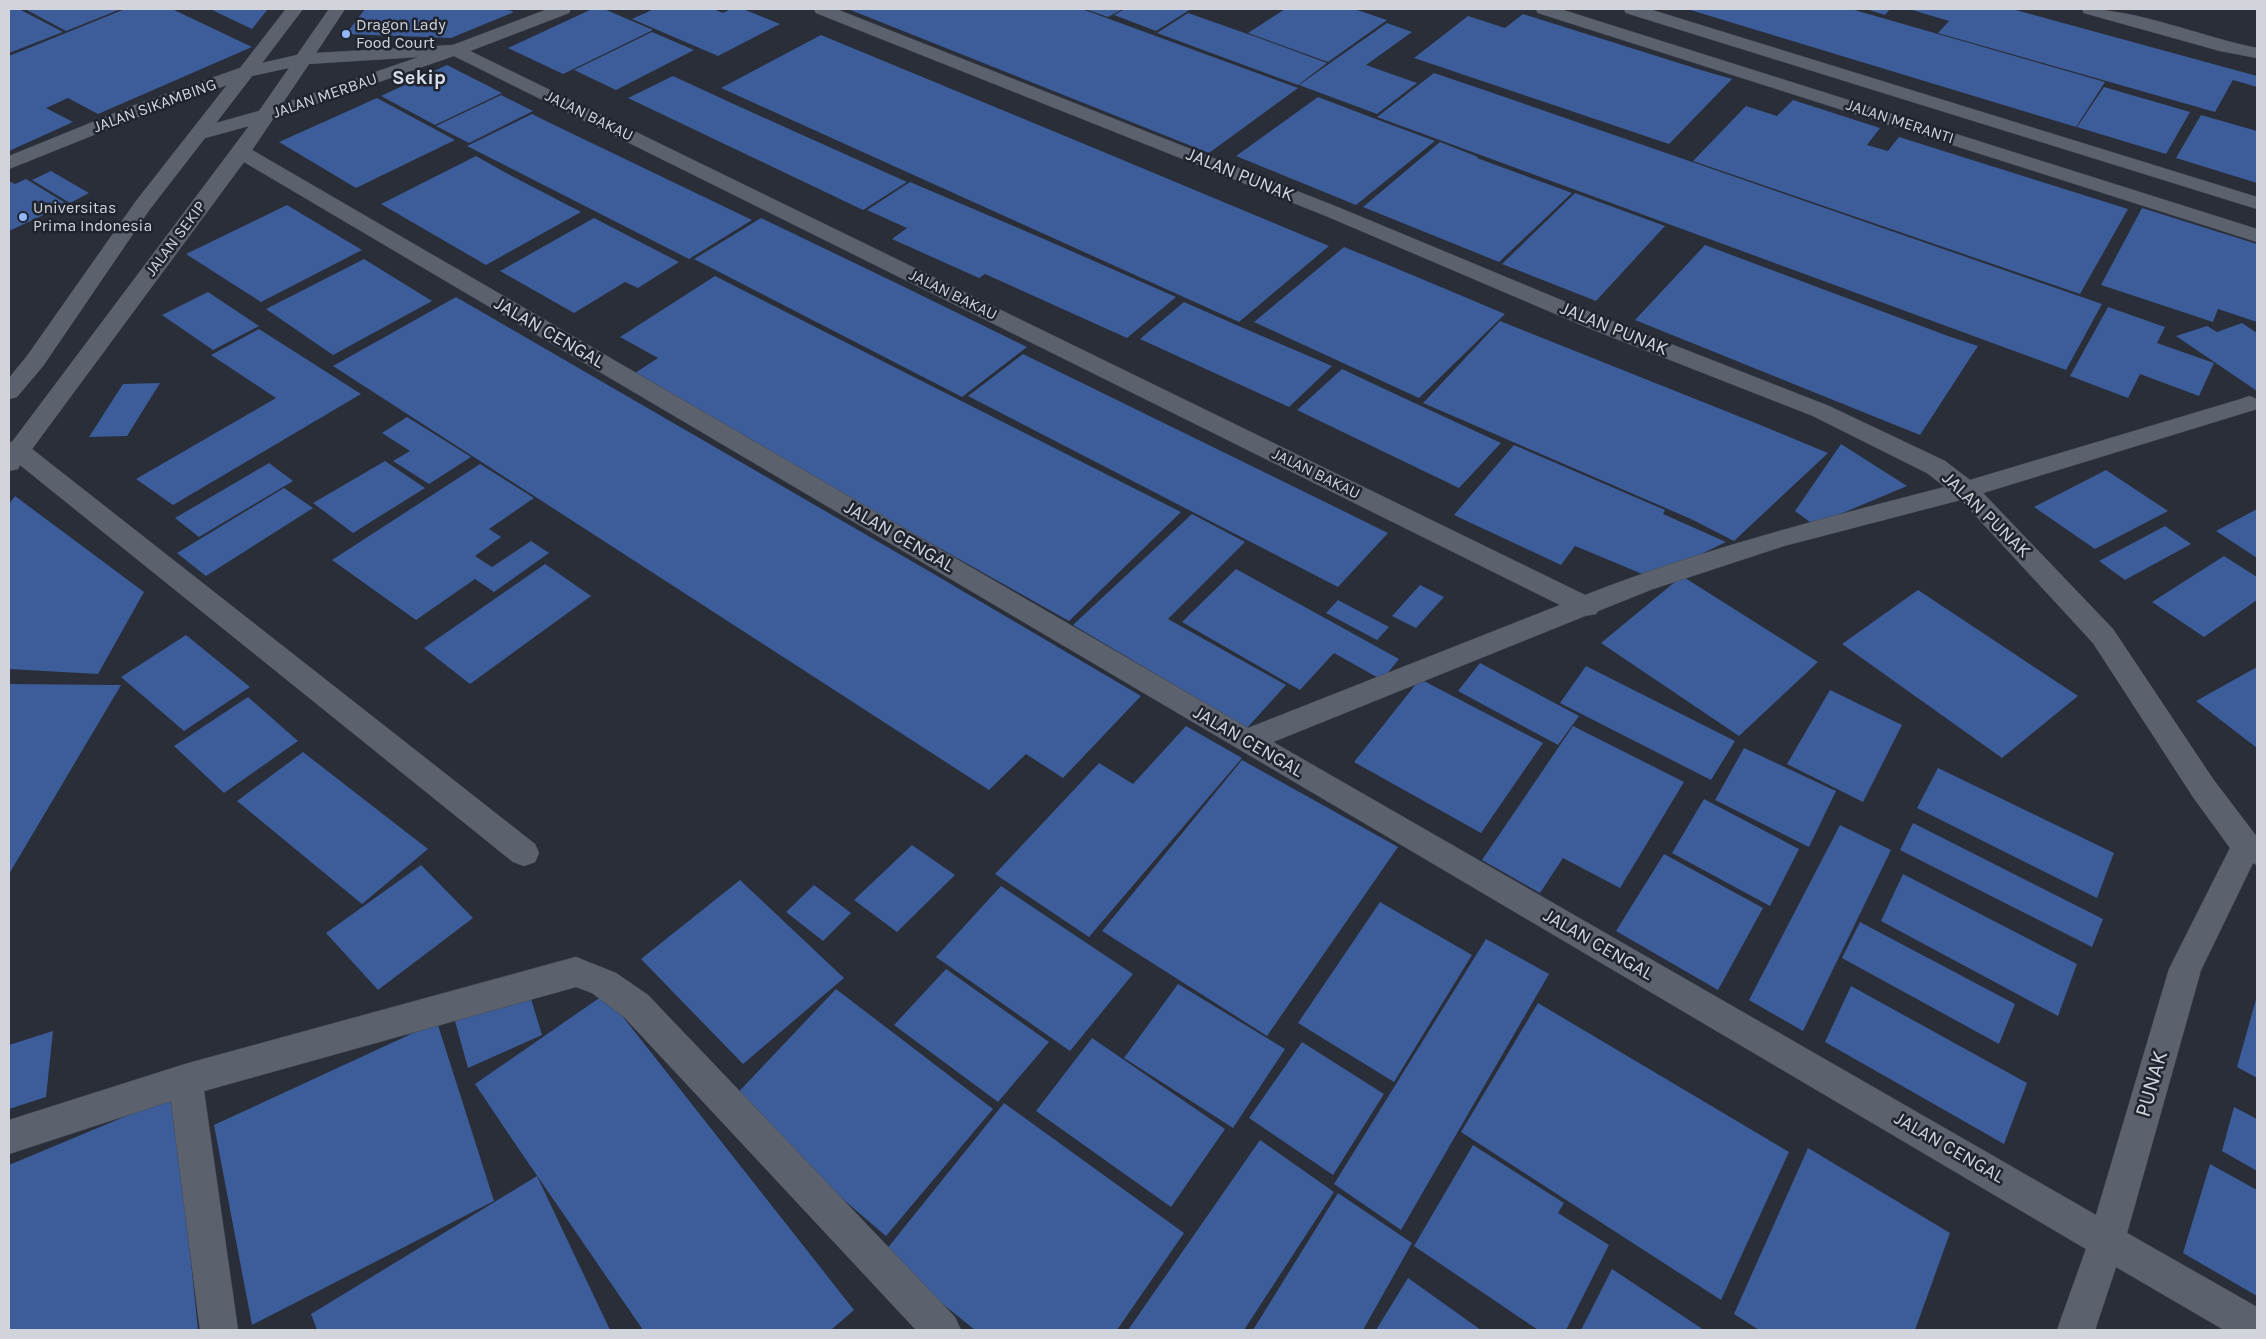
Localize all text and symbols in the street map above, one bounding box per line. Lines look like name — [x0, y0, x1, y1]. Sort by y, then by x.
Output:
place label: Dragon Lady Food Court — [356, 15, 446, 53]
marker: Dragon Lady Food Court — [340, 28, 352, 40]
district label: Sekip — [392, 66, 446, 90]
street label: JALAN MERBAU — [270, 69, 380, 123]
street label: JALAN SIKAMBING — [91, 75, 219, 137]
street label: JALAN BAKAU — [542, 86, 636, 146]
street label: JALAN MERANTI — [1844, 96, 1956, 148]
street label: JALAN PUNAK — [1183, 143, 1297, 207]
place label: Universitas Prima Indonesia — [33, 198, 152, 236]
street label: JALAN SEKIP — [142, 198, 210, 280]
marker: Universitas Prima Indonesia — [17, 211, 29, 223]
street label: JALAN BAKAU — [906, 265, 1000, 325]
street label: JALAN CENGAL — [490, 292, 608, 374]
street label: JALAN PUNAK — [1557, 297, 1671, 361]
street label: JALAN BAKAU — [1269, 444, 1363, 504]
street label: JALAN PUNAK — [1937, 467, 2035, 563]
street label: JALAN CENGAL — [840, 496, 958, 578]
street label: JALAN CENGAL — [1189, 701, 1307, 783]
street label: JALAN CENGAL — [1539, 904, 1657, 986]
street label: PUNAK — [2130, 1048, 2174, 1120]
street label: JALAN CENGAL — [1890, 1107, 2008, 1189]

